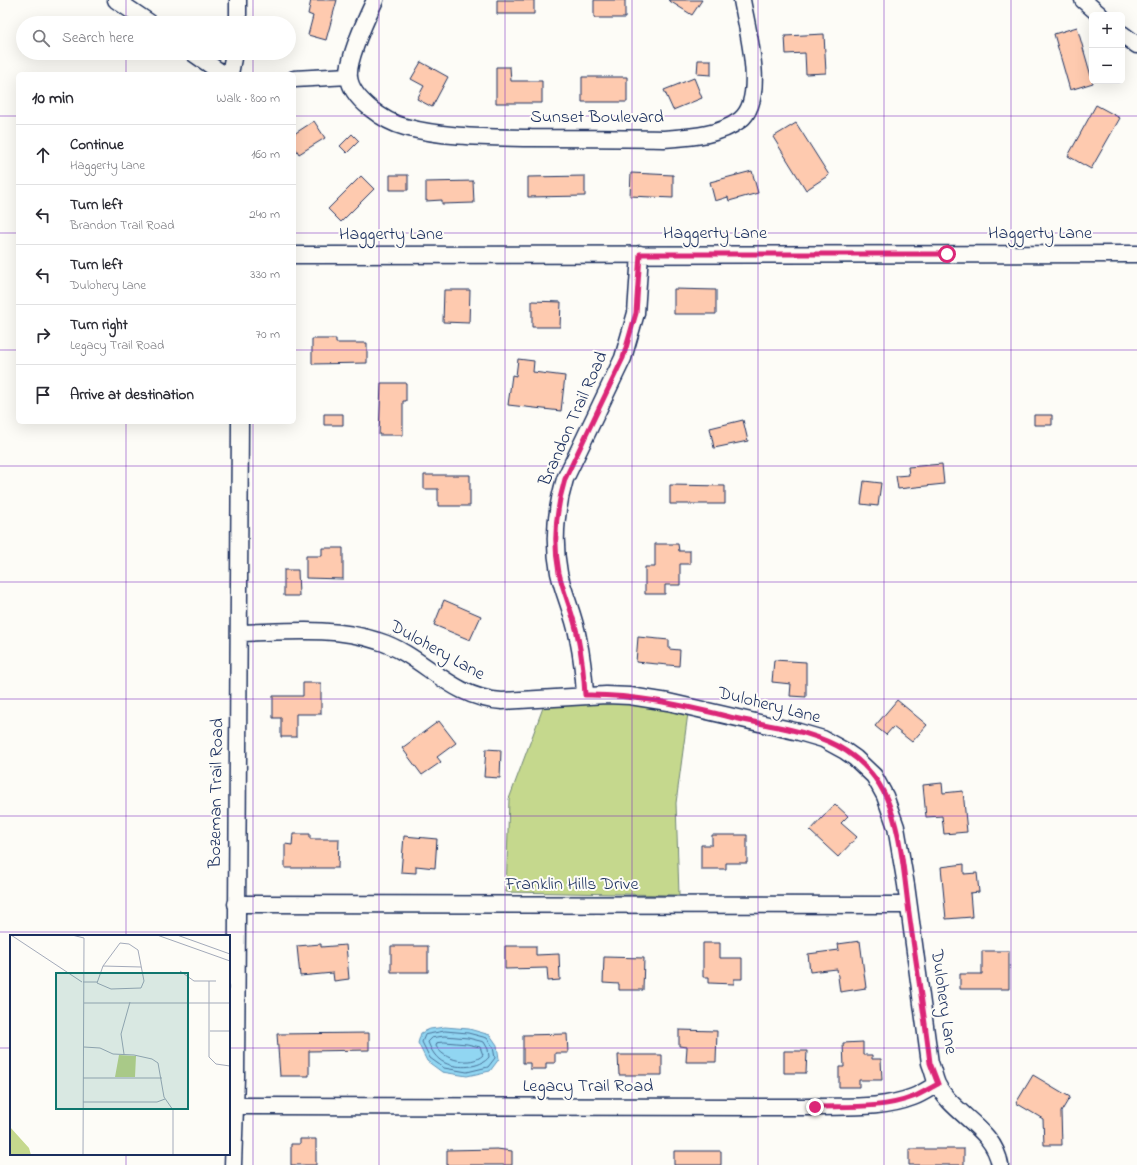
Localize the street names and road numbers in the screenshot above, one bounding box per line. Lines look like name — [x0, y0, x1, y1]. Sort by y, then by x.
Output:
street label: Sunset Boulevard — [530, 105, 664, 131]
street label: Haggerty Lane — [663, 221, 768, 248]
street label: Haggerty Lane — [988, 221, 1093, 248]
street label: Haggerty Lane — [339, 222, 444, 249]
street label: Brandon Trail Road — [532, 348, 615, 491]
street label: Dulohery Lane — [384, 614, 490, 688]
street label: Dulohery Lane — [714, 680, 824, 732]
street label: Bozeman Trail Road — [203, 718, 231, 869]
street label: Franklin Hills Drive — [505, 872, 639, 898]
street label: Dulohery Lane — [923, 947, 963, 1057]
street label: Legacy Trail Road — [523, 1074, 653, 1101]

